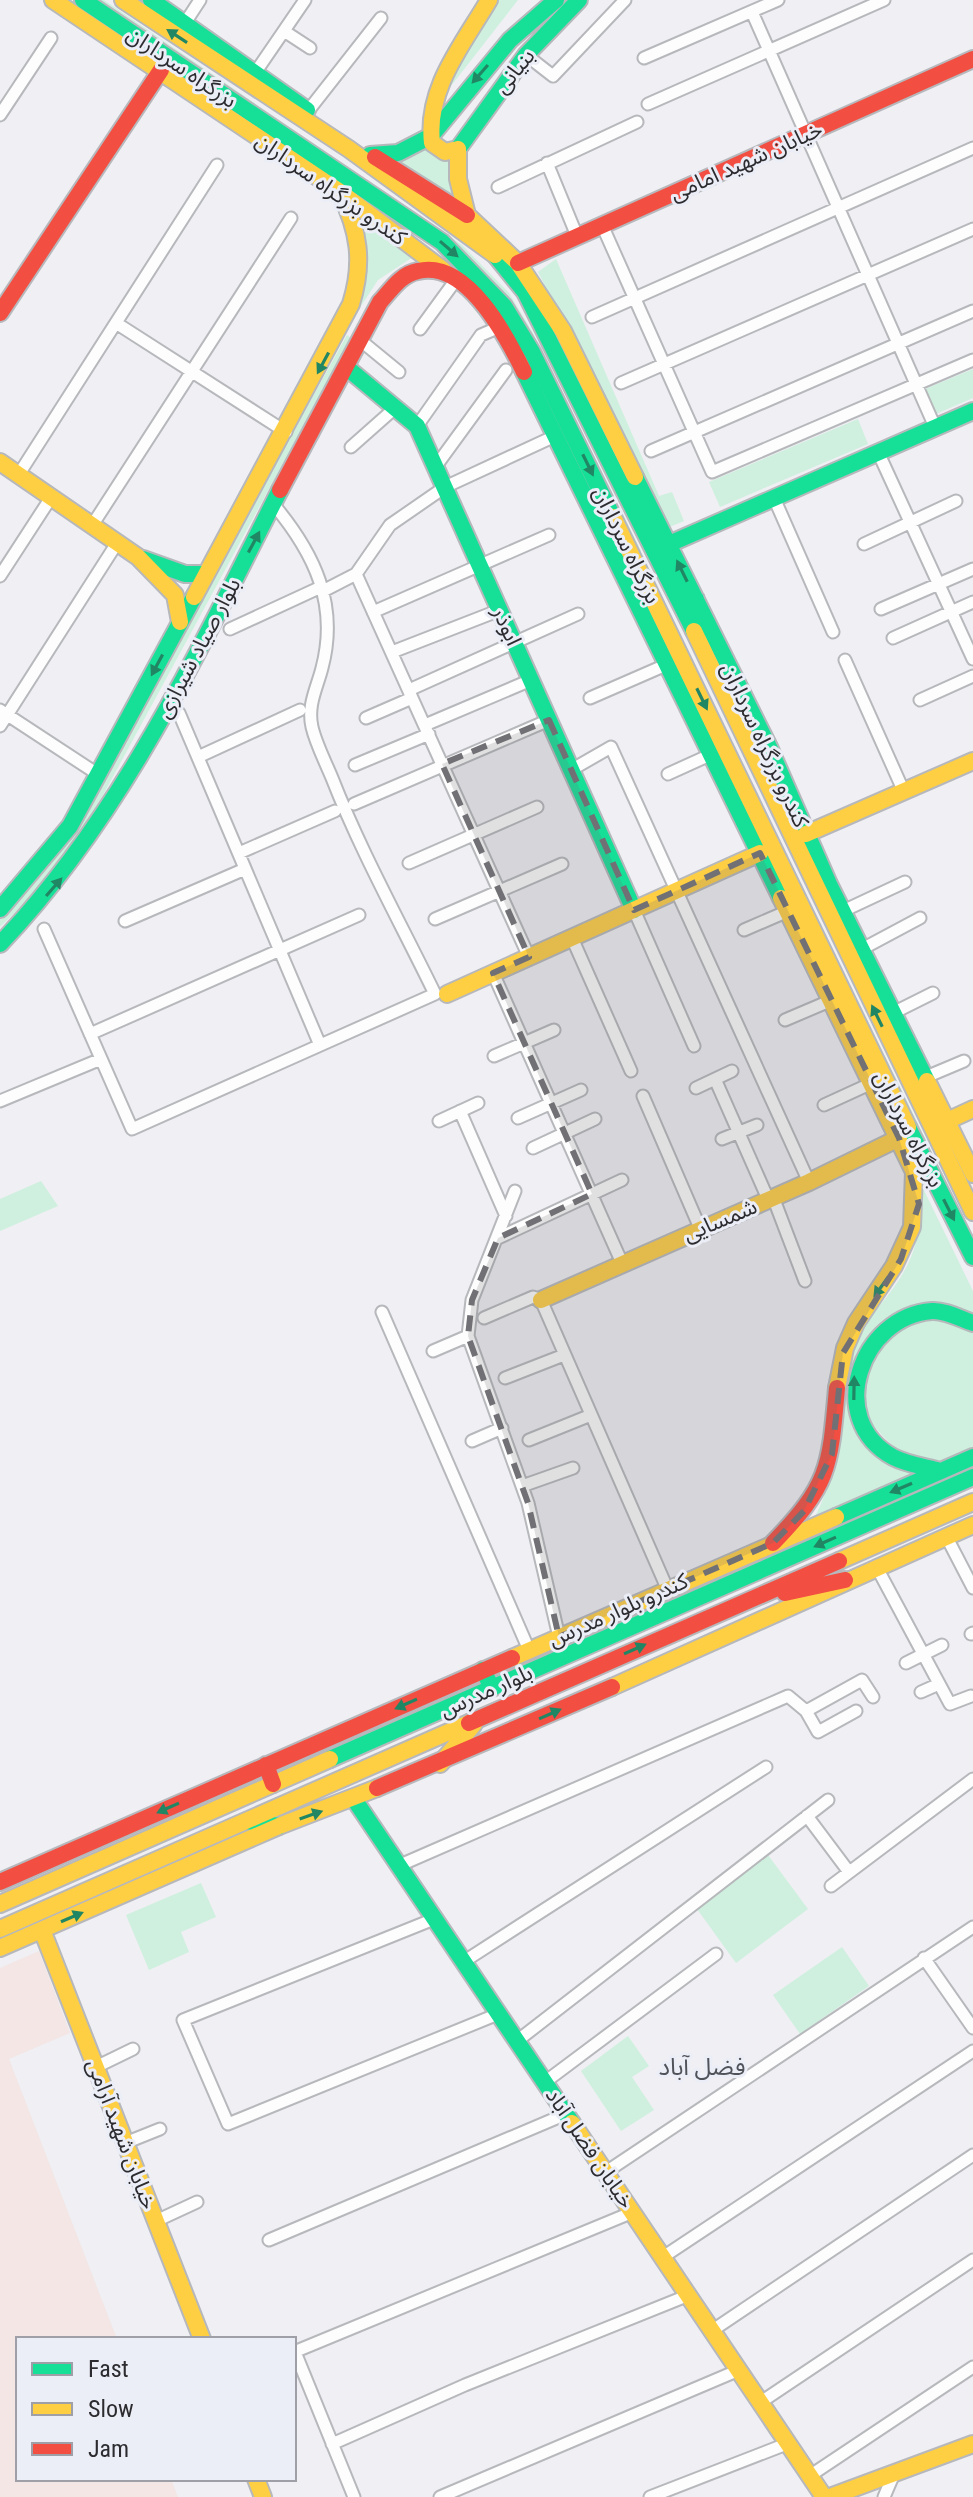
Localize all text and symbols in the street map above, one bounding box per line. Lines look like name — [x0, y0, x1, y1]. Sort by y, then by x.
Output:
street label: بزرگراه سرداران — [122, 21, 242, 114]
one-way arrow — [166, 29, 188, 43]
street label: بنیانی — [488, 44, 540, 98]
one-way arrow — [472, 63, 489, 83]
street label: خیابان شهید امامی — [666, 116, 826, 206]
street label: کندرو بزرگراه سرداران — [250, 128, 412, 252]
one-way arrow — [438, 240, 458, 257]
one-way arrow — [316, 352, 330, 374]
one-way arrow — [581, 454, 594, 477]
street label: بزرگراه سرداران — [587, 482, 666, 608]
one-way arrow — [248, 531, 261, 554]
one-way arrow — [676, 559, 689, 582]
street label: بلوار صیاد شیرازی — [151, 574, 246, 723]
street label: ابوذر — [486, 602, 527, 650]
one-way arrow — [151, 653, 164, 676]
street label: کندرو بزرگراه سرداران — [715, 659, 814, 832]
one-way arrow — [695, 687, 709, 710]
one-way arrow — [45, 878, 62, 898]
one-way arrow — [871, 1005, 884, 1028]
street label: بزرگراه سرداران — [868, 1067, 949, 1192]
street label: شمسایی — [679, 1193, 761, 1247]
one-way arrow — [943, 1198, 956, 1221]
one-way arrow — [873, 1276, 889, 1298]
one-way arrow — [848, 1375, 861, 1400]
one-way arrow — [890, 1481, 913, 1494]
one-way arrow — [813, 1536, 836, 1549]
street label: کندرو بلوار مدرس — [544, 1568, 693, 1653]
one-way arrow — [624, 1643, 647, 1656]
street label: بلوار مدرس — [436, 1660, 536, 1723]
one-way arrow — [395, 1697, 418, 1710]
one-way arrow — [538, 1707, 562, 1721]
one-way arrow — [157, 1801, 180, 1815]
one-way arrow — [299, 1809, 323, 1821]
one-way arrow — [60, 1911, 84, 1924]
district label: فضل آباد — [658, 2053, 746, 2081]
street label: خیابان شهید آرامی — [81, 2055, 162, 2213]
street label: خیابان فضل آباد — [541, 2083, 639, 2213]
legend — [16, 2337, 296, 2481]
text: Fast — [88, 2355, 129, 2383]
text: Slow — [88, 2395, 134, 2423]
text: Jam — [88, 2435, 129, 2463]

